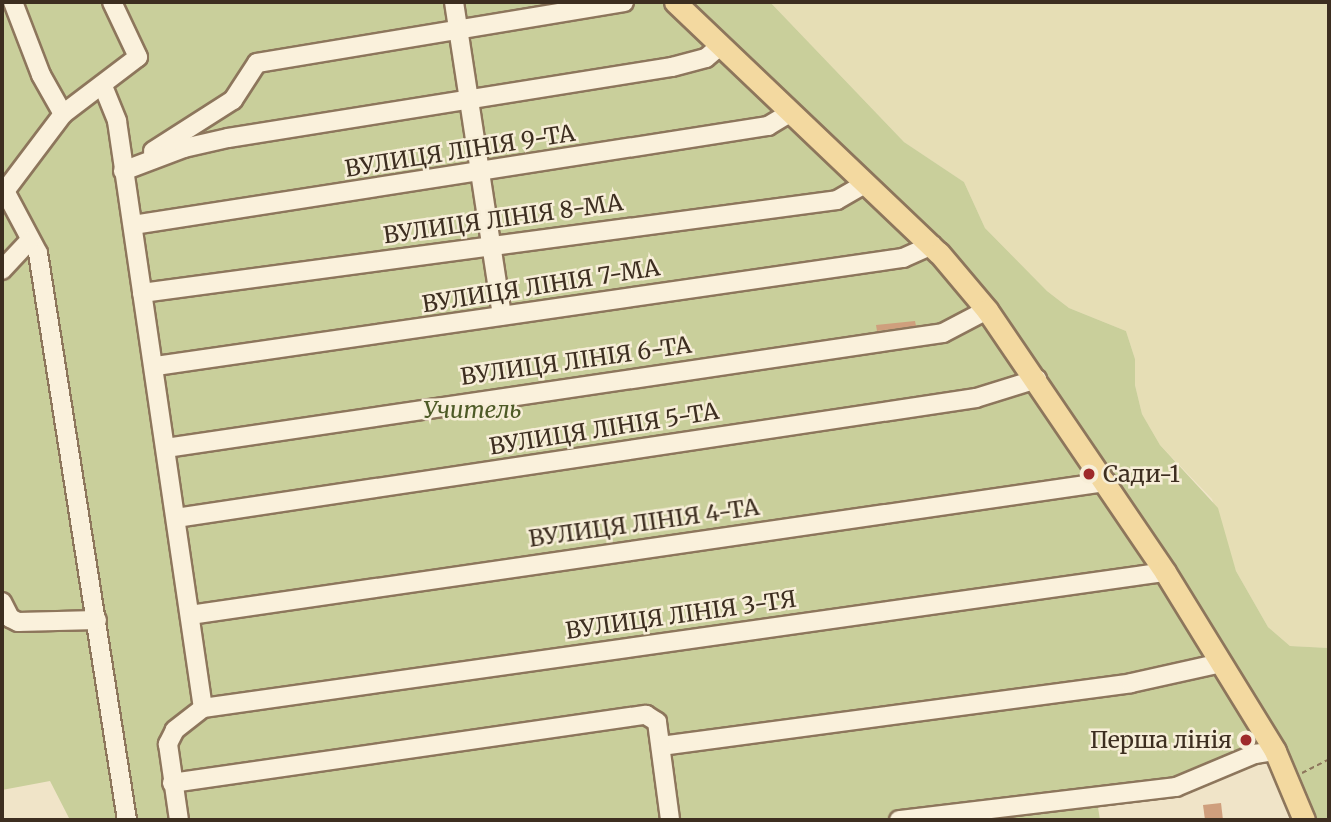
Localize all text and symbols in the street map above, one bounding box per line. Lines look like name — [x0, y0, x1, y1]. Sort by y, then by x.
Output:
street label: ВУЛИЦЯ ЛІНІЯ 9-ТА — [343, 119, 577, 183]
street label: ВУЛИЦЯ ЛІНІЯ 8-МА — [381, 189, 625, 249]
street label: ВУЛИЦЯ ЛІНІЯ 7-МА — [420, 254, 662, 318]
street label: ВУЛИЦЯ ЛІНІЯ 6-ТА — [459, 331, 693, 391]
park label: Учитель — [423, 396, 521, 424]
street label: ВУЛИЦЯ ЛІНІЯ 5-ТА — [487, 397, 721, 461]
place label: Сади-1 — [1103, 460, 1180, 488]
marker: Сади-1 — [1081, 466, 1097, 482]
street label: ВУЛИЦЯ ЛІНІЯ 4-ТА — [527, 493, 761, 553]
street label: ВУЛИЦЯ ЛІНІЯ 3-ТЯ — [564, 585, 798, 645]
place label: Перша лінія — [1090, 726, 1232, 754]
marker: Перша лінія — [1238, 732, 1254, 748]

